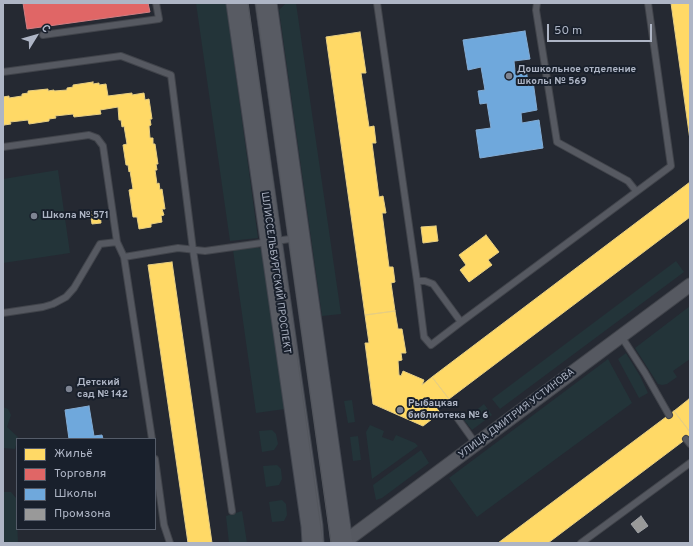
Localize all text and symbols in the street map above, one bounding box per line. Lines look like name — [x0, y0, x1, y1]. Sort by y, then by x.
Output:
north arrow — [16, 16, 56, 56]
scale bar — [549, 16, 654, 42]
text: С — [38, 22, 53, 36]
text: 50 m — [554, 23, 582, 39]
place label: Дошкольное отделение школы № 569 — [517, 64, 636, 88]
marker: Дошкольное отделение школы № 569 — [504, 71, 514, 81]
street label: ШЛИССЕЛЬБУРГСКИЙ ПРОСПЕКТ — [258, 191, 292, 355]
place label: Школа № 571 — [42, 210, 109, 222]
marker: Школа № 571 — [29, 211, 39, 221]
street label: УЛИЦА ДМИТРИЯ УСТИНОВА — [457, 366, 577, 462]
place label: Детский сад № 142 — [77, 377, 128, 400]
marker: Детский сад № 142 — [64, 384, 74, 394]
place label: Рыбацкая библиотека № 6 — [408, 398, 488, 422]
marker: Рыбацкая библиотека № 6 — [395, 405, 405, 415]
legend — [16, 438, 156, 530]
text: Жильё — [54, 446, 93, 462]
text: Торговля — [54, 466, 106, 482]
text: Школы — [54, 486, 97, 502]
text: Промзона — [54, 506, 111, 522]

